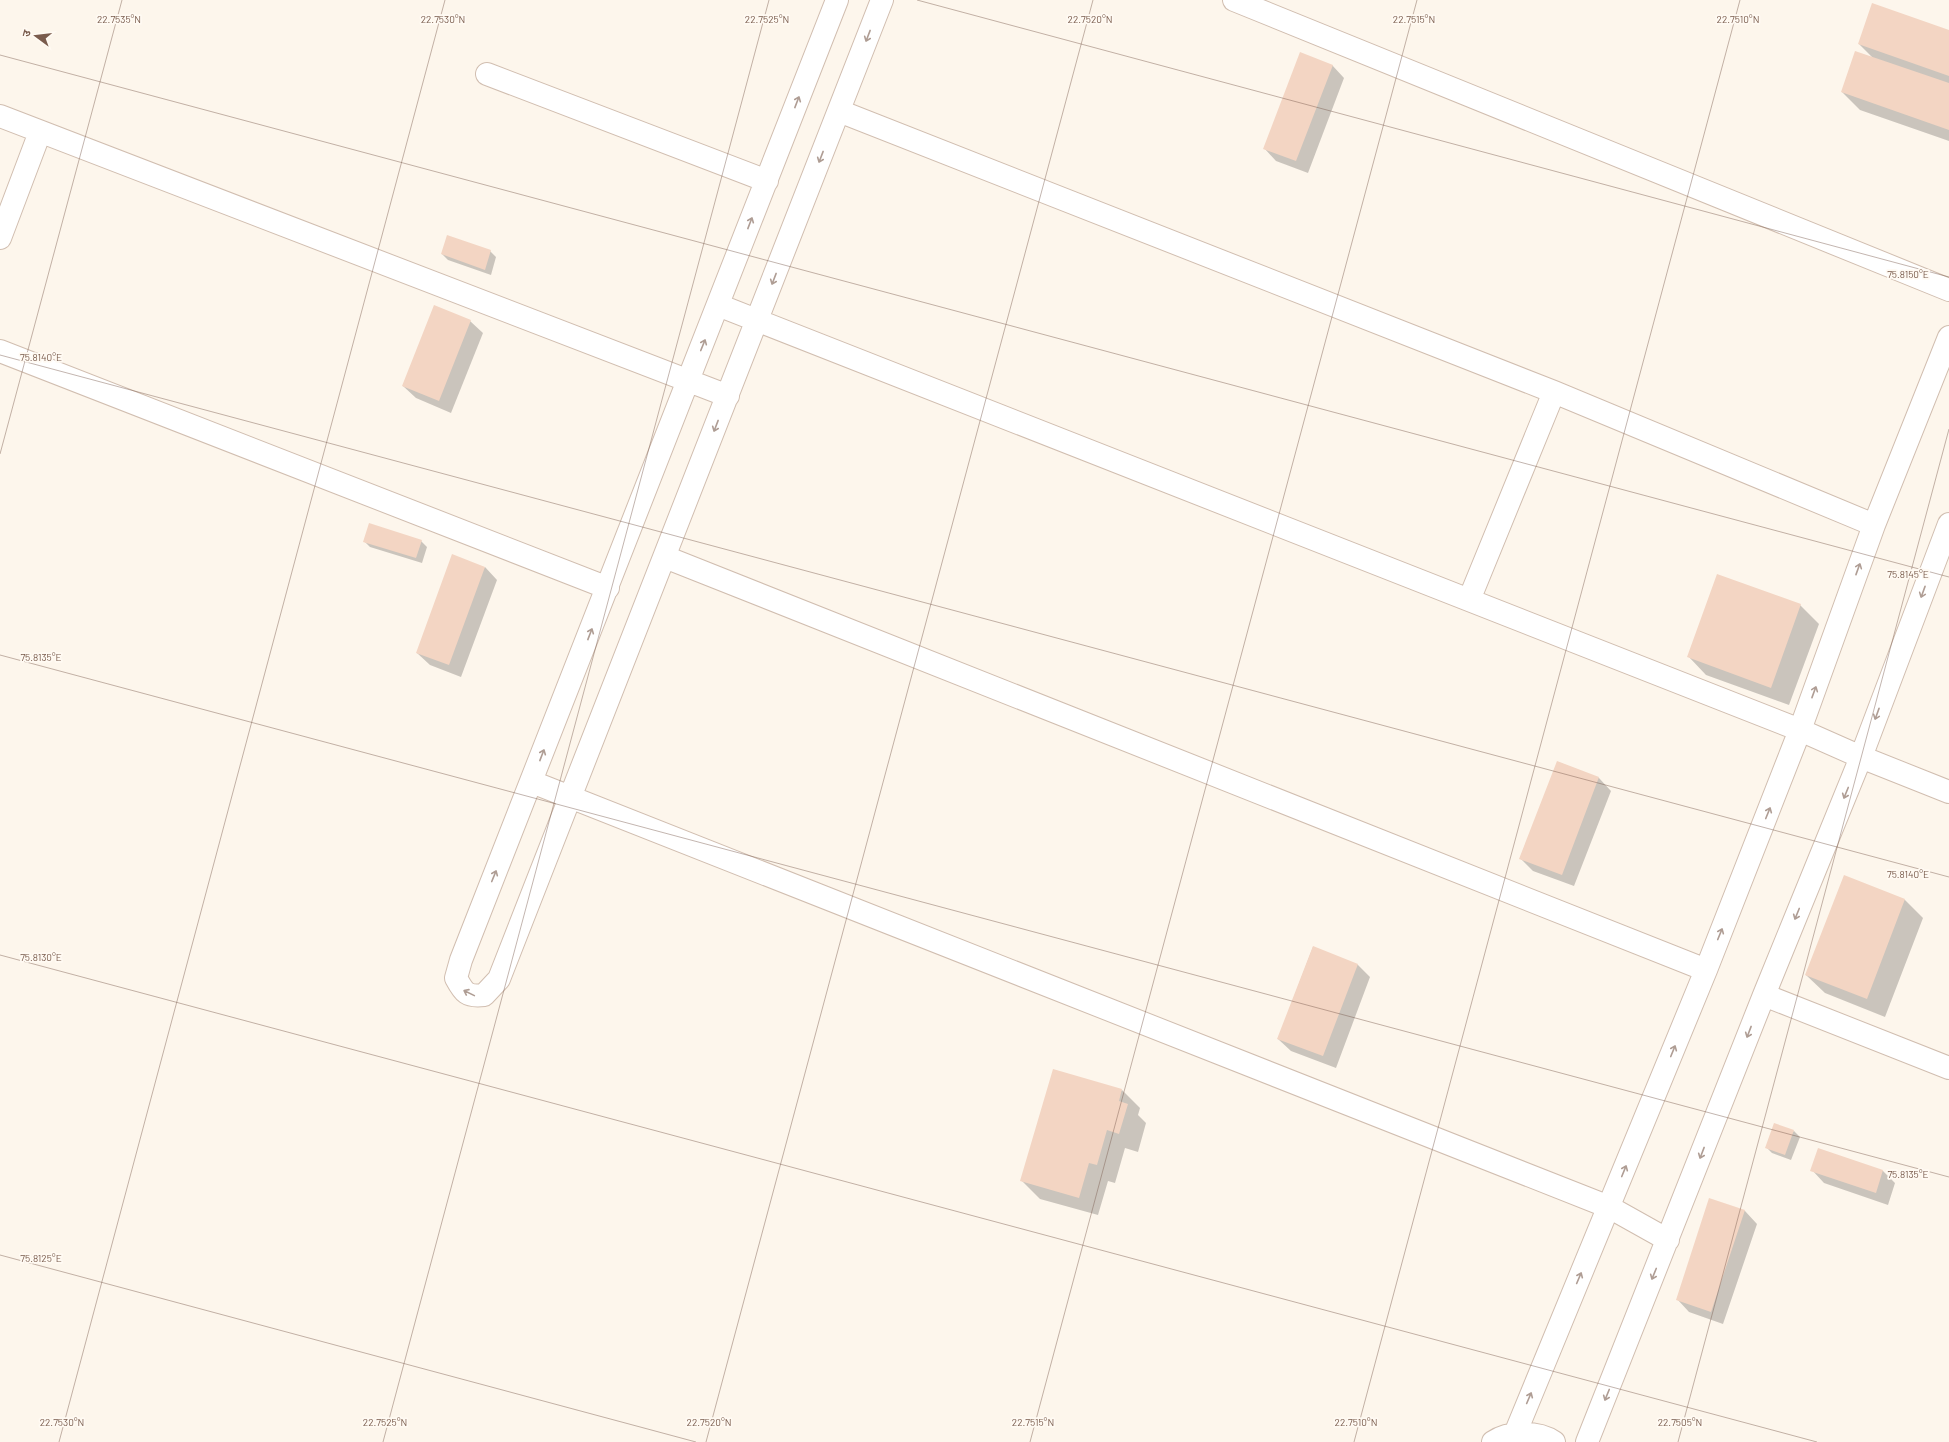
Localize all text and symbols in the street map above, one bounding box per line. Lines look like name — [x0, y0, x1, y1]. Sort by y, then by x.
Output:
text: 22.7535°N — [97, 13, 141, 25]
text: 22.7530°N — [421, 13, 465, 25]
text: 22.7525°N — [745, 13, 789, 25]
text: 22.7520°N — [1068, 13, 1112, 25]
text: 22.7515°N — [1393, 13, 1435, 25]
text: 22.7510°N — [1717, 13, 1759, 25]
north arrow — [16, 16, 56, 56]
text: उ — [19, 28, 33, 38]
one-way arrow — [864, 30, 872, 42]
one-way arrow — [794, 97, 802, 109]
one-way arrow — [817, 151, 824, 163]
one-way arrow — [747, 218, 755, 230]
text: 75.8150°E — [1887, 268, 1929, 280]
one-way arrow — [769, 272, 777, 284]
one-way arrow — [699, 339, 707, 351]
text: 75.8140°E — [20, 351, 62, 363]
one-way arrow — [712, 419, 720, 431]
one-way arrow — [1855, 563, 1862, 576]
text: 75.8145°E — [1887, 568, 1929, 580]
one-way arrow — [1918, 586, 1926, 598]
one-way arrow — [586, 628, 594, 640]
text: 75.8135°E — [20, 651, 62, 663]
one-way arrow — [1811, 685, 1818, 698]
one-way arrow — [1873, 707, 1881, 719]
one-way arrow — [539, 749, 547, 761]
one-way arrow — [1842, 787, 1850, 799]
one-way arrow — [1764, 808, 1772, 820]
text: 75.8140°E — [1887, 868, 1929, 880]
one-way arrow — [491, 870, 499, 882]
one-way arrow — [1793, 907, 1800, 919]
one-way arrow — [1716, 929, 1724, 941]
text: 75.8130°E — [20, 951, 62, 963]
one-way arrow — [463, 989, 475, 996]
one-way arrow — [1745, 1025, 1753, 1037]
one-way arrow — [1669, 1045, 1677, 1057]
one-way arrow — [1697, 1146, 1705, 1158]
one-way arrow — [1620, 1166, 1628, 1178]
text: 75.8135°E — [1887, 1168, 1929, 1180]
text: 75.8125°E — [20, 1252, 62, 1264]
one-way arrow — [1650, 1267, 1658, 1279]
one-way arrow — [1576, 1273, 1584, 1285]
one-way arrow — [1602, 1388, 1610, 1400]
one-way arrow — [1526, 1393, 1534, 1405]
text: 22.7530°N — [40, 1416, 84, 1428]
text: 22.7525°N — [363, 1416, 407, 1428]
text: 22.7520°N — [687, 1416, 731, 1428]
text: 22.7515°N — [1012, 1416, 1054, 1428]
text: 22.7510°N — [1335, 1416, 1377, 1428]
text: 22.7505°N — [1658, 1416, 1702, 1428]

